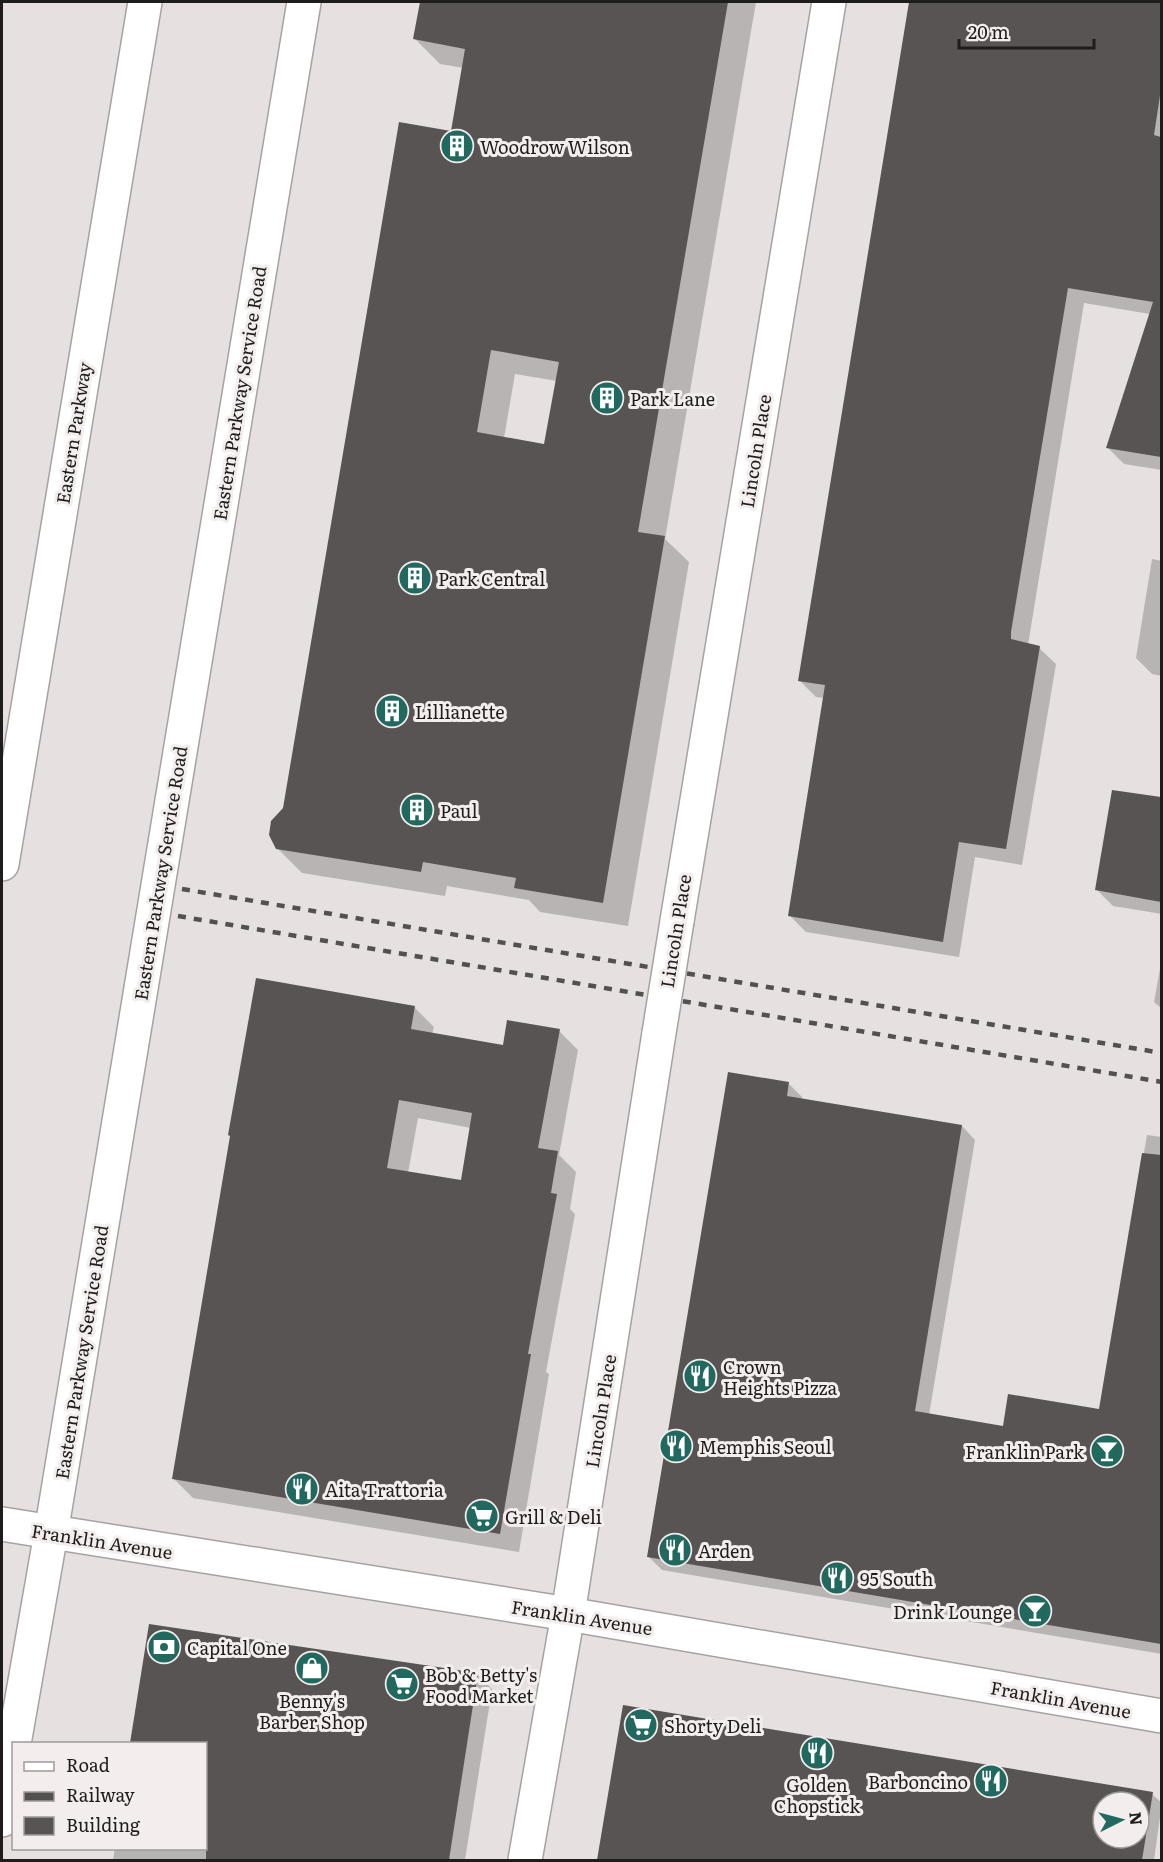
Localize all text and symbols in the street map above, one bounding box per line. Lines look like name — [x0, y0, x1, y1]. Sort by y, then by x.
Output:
scale bar — [959, 12, 1094, 50]
text: 20 m — [968, 18, 1009, 45]
building icon: Woodrow Wilson — [439, 128, 475, 164]
place label: Woodrow Wilson — [480, 133, 630, 160]
street label: Eastern Parkway Service Road — [206, 264, 272, 522]
street label: Eastern Parkway — [48, 360, 98, 506]
building icon: Park Lane — [589, 380, 625, 416]
place label: Park Lane — [630, 385, 715, 412]
street label: Lincoln Place — [733, 392, 777, 510]
building icon: Park Central — [397, 560, 433, 596]
place label: Park Central — [438, 565, 545, 592]
building icon: Lillianette — [374, 693, 410, 729]
place label: Lillianette — [415, 698, 505, 725]
street label: Eastern Parkway Service Road — [127, 744, 193, 1002]
building icon: Paul — [399, 792, 435, 828]
place label: Paul — [440, 797, 478, 824]
street label: Lincoln Place — [653, 872, 697, 990]
street label: Eastern Parkway Service Road — [48, 1223, 114, 1481]
street label: Lincoln Place — [578, 1352, 622, 1470]
place label: Crown Heights Pizza — [723, 1353, 837, 1401]
restaurant icon: Crown Heights Pizza — [682, 1358, 718, 1394]
restaurant icon: Memphis Seoul — [658, 1428, 694, 1464]
place label: Memphis Seoul — [699, 1433, 832, 1460]
bar icon: Franklin Park — [1089, 1433, 1125, 1469]
place label: Franklin Park — [965, 1438, 1085, 1465]
restaurant icon: Aita Trattoria — [284, 1471, 320, 1507]
place label: Aita Trattoria — [325, 1476, 444, 1503]
supermarket icon: Grill & Deli — [464, 1498, 500, 1534]
place label: Grill & Deli — [505, 1503, 602, 1530]
street label: Franklin Avenue — [30, 1517, 174, 1565]
restaurant icon: Arden — [657, 1532, 693, 1568]
place label: Arden — [698, 1537, 751, 1564]
restaurant icon: 95 South — [819, 1560, 855, 1596]
place label: 95 South — [860, 1565, 934, 1592]
street label: Franklin Avenue — [510, 1593, 654, 1641]
bar icon: Drink Lounge — [1017, 1593, 1053, 1629]
place label: Drink Lounge — [893, 1598, 1012, 1625]
bank icon: Capital One — [146, 1629, 182, 1665]
place label: Capital One — [187, 1634, 287, 1661]
shop icon: Benny's Barber Shop — [294, 1650, 330, 1686]
place label: Bob & Betty's Food Market — [425, 1661, 537, 1709]
supermarket icon: Bob & Betty's Food Market — [384, 1666, 420, 1702]
street label: Franklin Avenue — [989, 1673, 1133, 1725]
place label: Benny's Barber Shop — [259, 1687, 365, 1735]
supermarket icon: Shorty Deli — [623, 1707, 659, 1743]
place label: Shorty Deli — [664, 1712, 761, 1739]
restaurant icon: Golden Chopstick — [799, 1735, 835, 1771]
legend — [12, 1742, 207, 1850]
text: Road — [66, 1751, 110, 1778]
restaurant icon: Barboncino — [973, 1763, 1009, 1799]
place label: Barboncino — [868, 1768, 968, 1795]
place label: Golden Chopstick — [774, 1771, 861, 1819]
text: Railway — [66, 1781, 135, 1808]
north arrow — [1091, 1790, 1151, 1850]
text: N — [1124, 1810, 1150, 1826]
text: Building — [66, 1811, 141, 1838]

